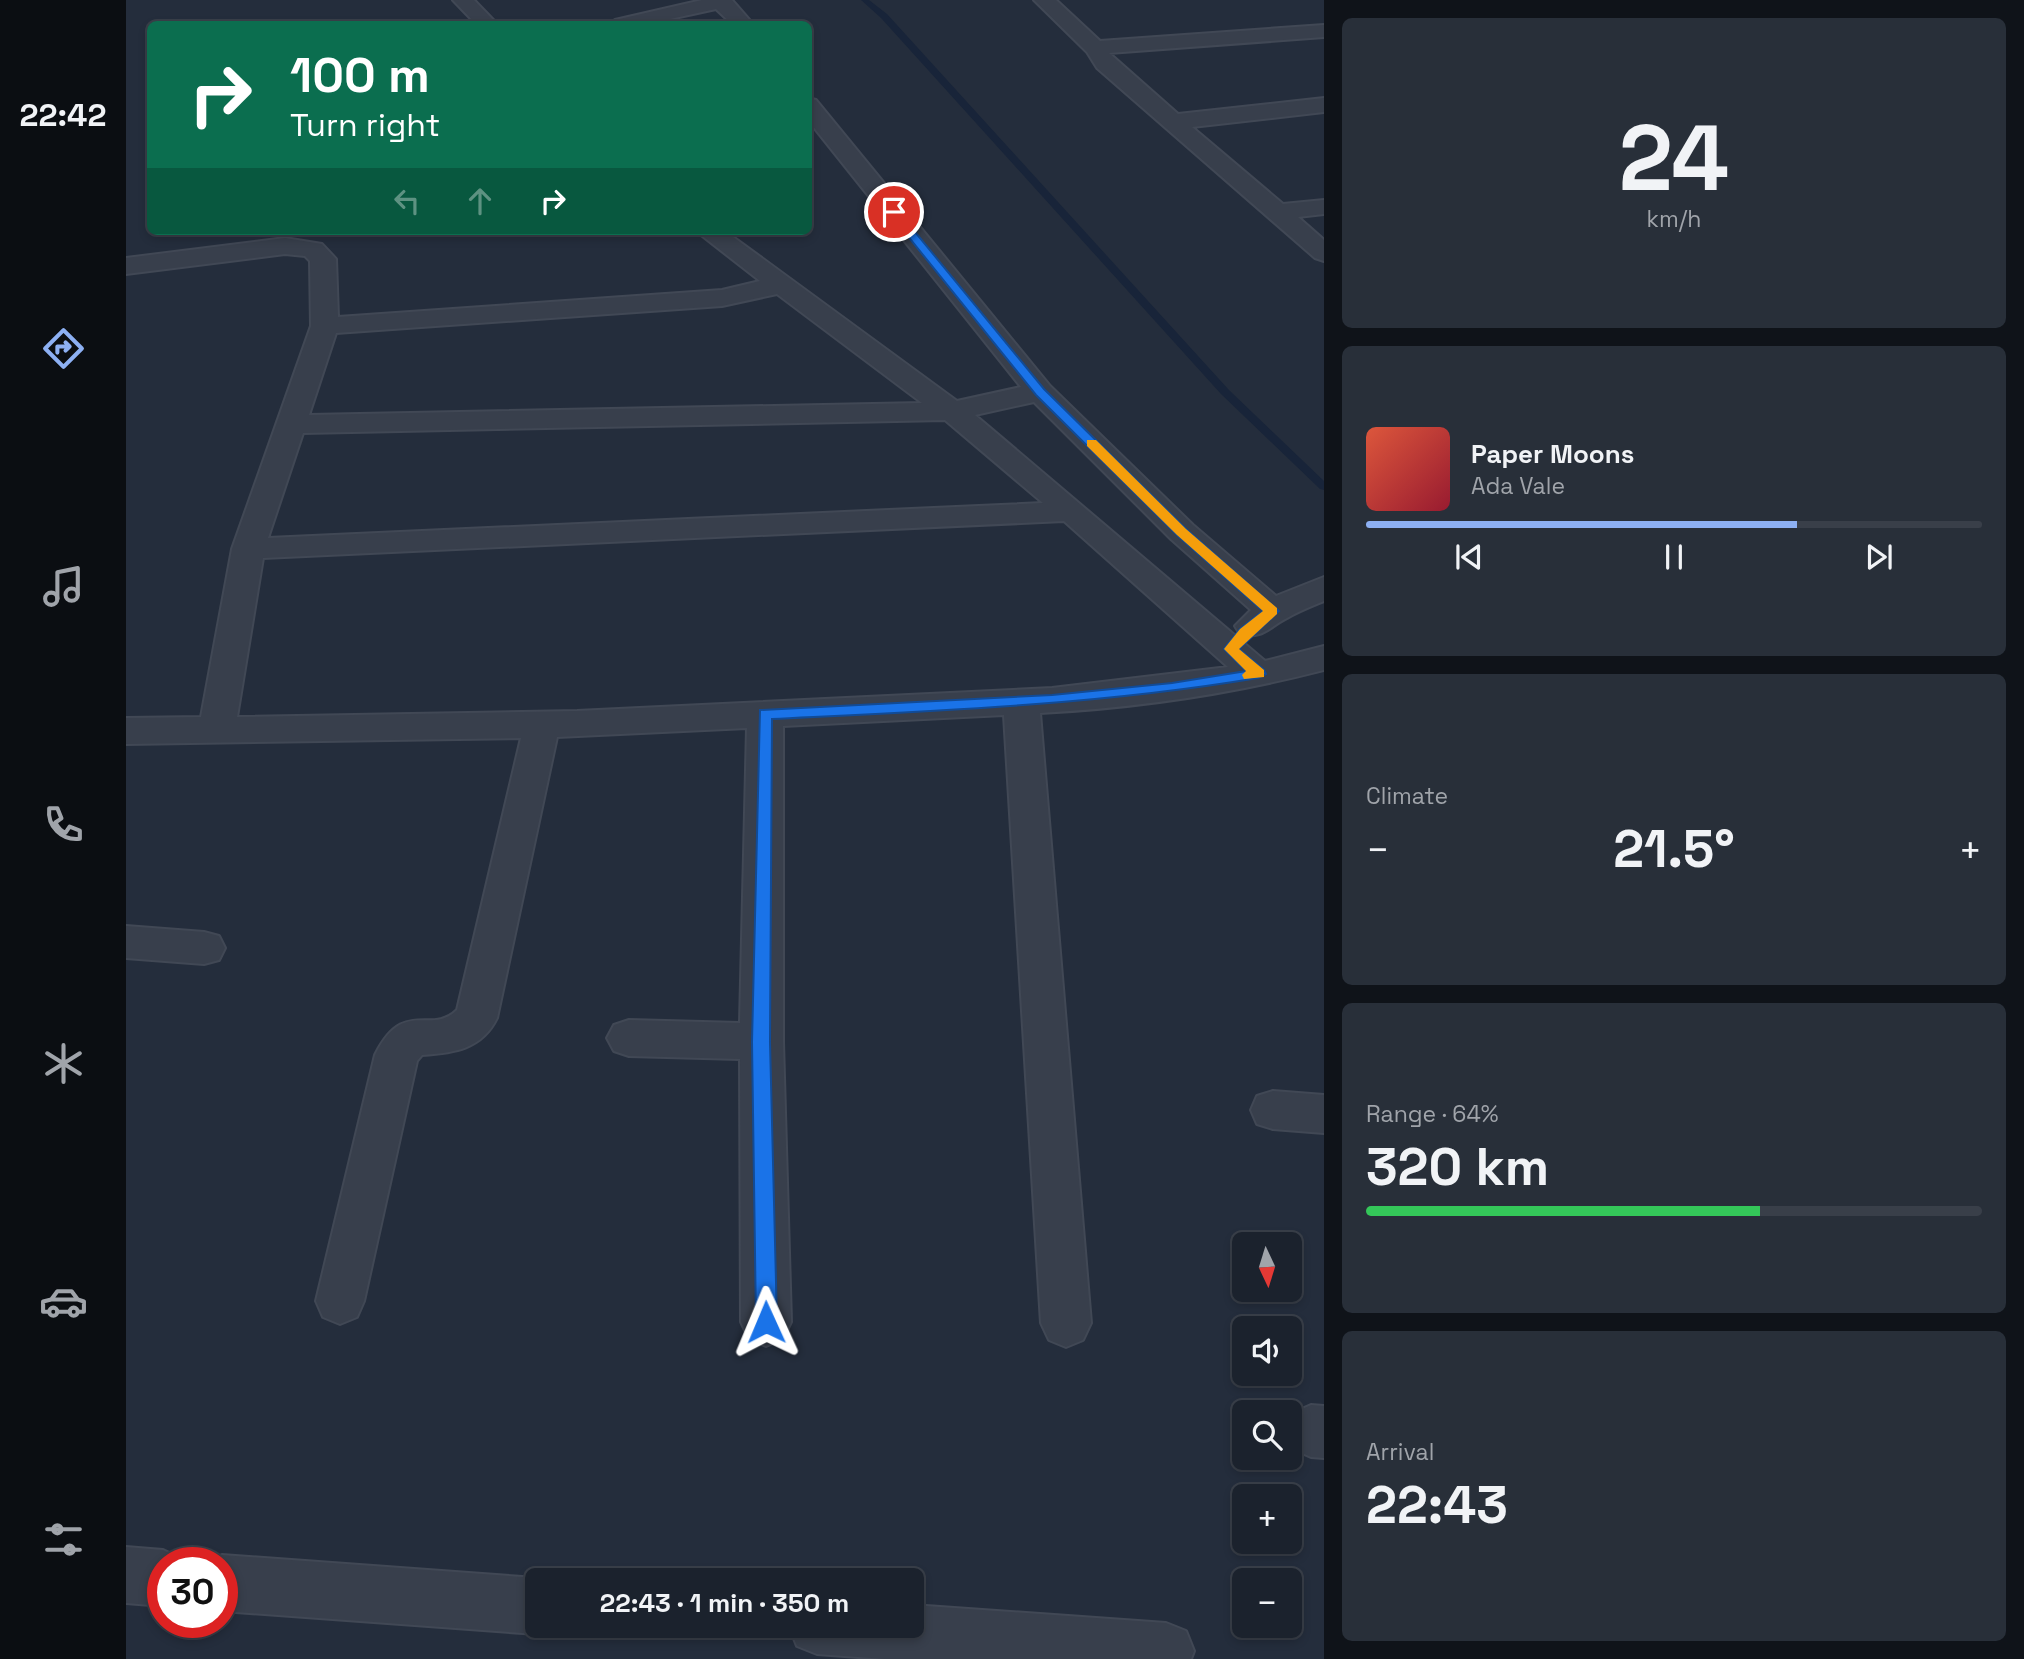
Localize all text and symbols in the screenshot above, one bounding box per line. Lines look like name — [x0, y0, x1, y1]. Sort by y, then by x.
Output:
text: 100 m — [290, 44, 430, 106]
icon: right — [175, 49, 266, 140]
text: 22:42 — [20, 95, 106, 135]
text: 24 — [1619, 100, 1729, 217]
text: Turn right — [290, 105, 440, 145]
icon: left — [388, 182, 426, 220]
icon: ahead — [461, 182, 499, 220]
icon: right — [534, 182, 572, 220]
pin — [864, 182, 924, 242]
icon: arrive — [875, 193, 913, 231]
text: km/h — [1647, 204, 1701, 234]
icon: directions — [39, 324, 88, 373]
text: Paper Moons — [1471, 437, 1634, 471]
text: Ada Vale — [1471, 471, 1565, 501]
icon: previous — [1450, 538, 1488, 576]
icon: pause — [1655, 538, 1693, 576]
icon: next — [1860, 538, 1898, 576]
icon: music — [39, 562, 88, 611]
text: Climate — [1366, 781, 1448, 811]
icon: phone — [39, 800, 88, 849]
text: 21.5° — [1613, 816, 1735, 882]
text: − — [1366, 826, 1390, 874]
text: + — [1958, 826, 1982, 874]
icon: climate — [39, 1039, 88, 1088]
text: Range · 64% — [1366, 1099, 1499, 1129]
text: 320 km — [1366, 1134, 1549, 1200]
north arrow — [1232, 1232, 1302, 1302]
map controls — [1232, 1232, 1302, 1638]
icon: car — [39, 1277, 88, 1326]
position arrow — [729, 1285, 803, 1359]
button: sound — [1232, 1316, 1302, 1386]
button: search — [1232, 1400, 1302, 1470]
text: Arrival — [1366, 1437, 1434, 1467]
text: 22:43 — [1366, 1472, 1508, 1538]
button: + — [1232, 1484, 1302, 1554]
icon: filters — [39, 1515, 88, 1564]
speed limit sign: 30 — [147, 1547, 238, 1638]
button: − — [1232, 1568, 1302, 1638]
text: 22:43 · 1 min · 350 m — [600, 1586, 849, 1620]

